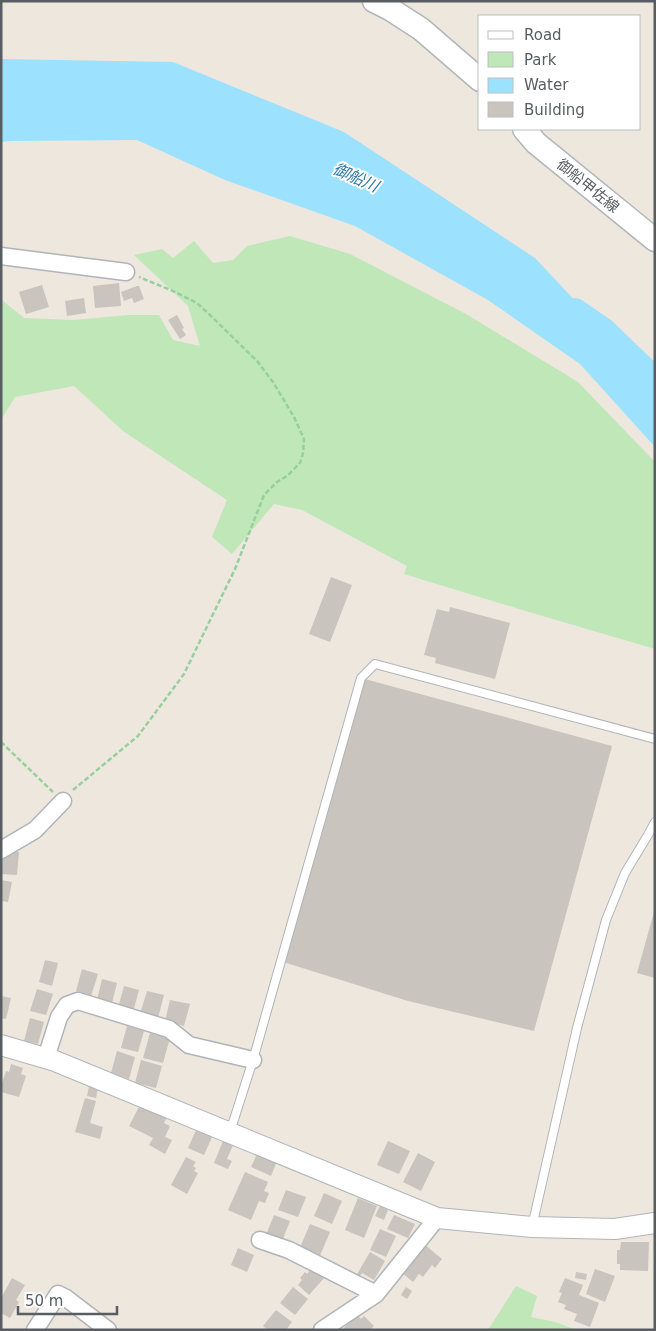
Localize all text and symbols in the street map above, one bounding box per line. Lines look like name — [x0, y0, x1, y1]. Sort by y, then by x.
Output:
legend — [478, 15, 641, 130]
text: Road — [524, 26, 562, 44]
text: Park — [524, 51, 557, 69]
text: Water — [524, 76, 569, 94]
text: Building — [524, 101, 585, 119]
street label: 御船甲佐線 — [553, 155, 623, 217]
water label: 御船川 — [330, 159, 383, 197]
scale bar — [18, 1284, 116, 1316]
text: 50 m — [25, 1292, 63, 1310]

